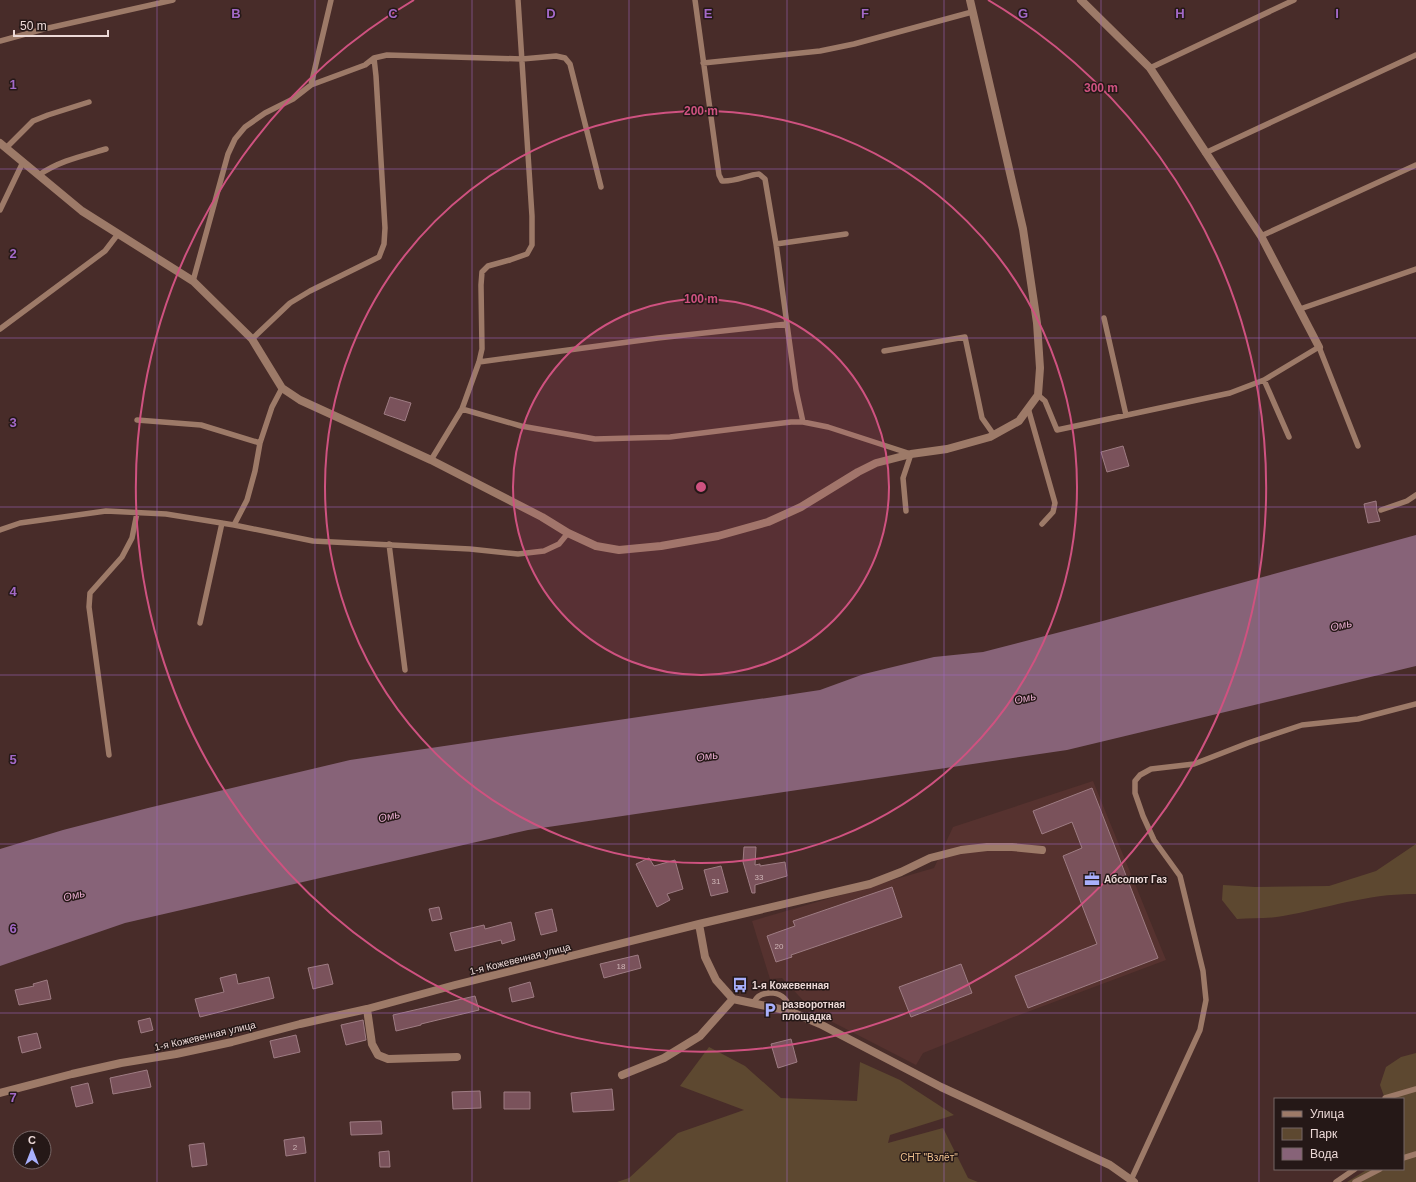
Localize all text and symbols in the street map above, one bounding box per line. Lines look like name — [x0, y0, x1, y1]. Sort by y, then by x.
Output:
text: B — [231, 6, 241, 21]
text: C — [388, 6, 398, 21]
text: D — [546, 6, 556, 21]
text: E — [704, 6, 713, 21]
text: F — [861, 6, 869, 21]
text: G — [1018, 6, 1028, 21]
text: H — [1175, 6, 1185, 21]
text: I — [1335, 6, 1339, 21]
scale bar — [14, 12, 108, 38]
text: 50 m — [20, 19, 47, 33]
text: 1 — [9, 77, 17, 92]
text: 300 m — [1084, 81, 1118, 95]
text: 200 m — [684, 104, 718, 118]
text: 2 — [9, 246, 17, 261]
text: 100 m — [684, 292, 718, 306]
text: 3 — [9, 415, 17, 430]
centre of rings — [694, 480, 708, 494]
text: 4 — [9, 584, 17, 599]
water label: Омь — [1329, 617, 1353, 633]
water label: Омь — [1013, 690, 1037, 706]
water label: Омь — [695, 748, 719, 764]
text: 5 — [9, 752, 17, 767]
water label: Омь — [377, 807, 401, 824]
office icon: Абсолют Газ — [1083, 870, 1101, 888]
house number: 33 — [755, 873, 764, 882]
place label: Абсолют Газ — [1104, 874, 1167, 885]
house number: 31 — [712, 877, 721, 886]
water label: Омь — [62, 886, 86, 903]
text: 6 — [9, 921, 17, 936]
street label: 1-я Кожевенная улица — [468, 941, 572, 977]
house number: 20 — [775, 942, 784, 951]
house number: 18 — [617, 962, 626, 971]
bus stop icon: 1-я Кожевенная — [731, 976, 749, 994]
place label: 1-я Кожевенная — [752, 980, 829, 991]
place label: разворотная площадка — [782, 999, 845, 1022]
parking icon: разворотная площадка — [761, 1001, 779, 1019]
street label: 1-я Кожевенная улица — [153, 1019, 257, 1053]
text: 7 — [9, 1090, 17, 1105]
legend — [1274, 1098, 1404, 1170]
text: Улица — [1310, 1107, 1344, 1121]
text: Парк — [1310, 1127, 1338, 1141]
north arrow — [12, 1130, 52, 1170]
text: С — [28, 1134, 36, 1146]
house number: 2 — [293, 1143, 298, 1152]
text: Вода — [1310, 1147, 1338, 1161]
park label: СНТ "Взлёт" — [900, 1152, 958, 1163]

